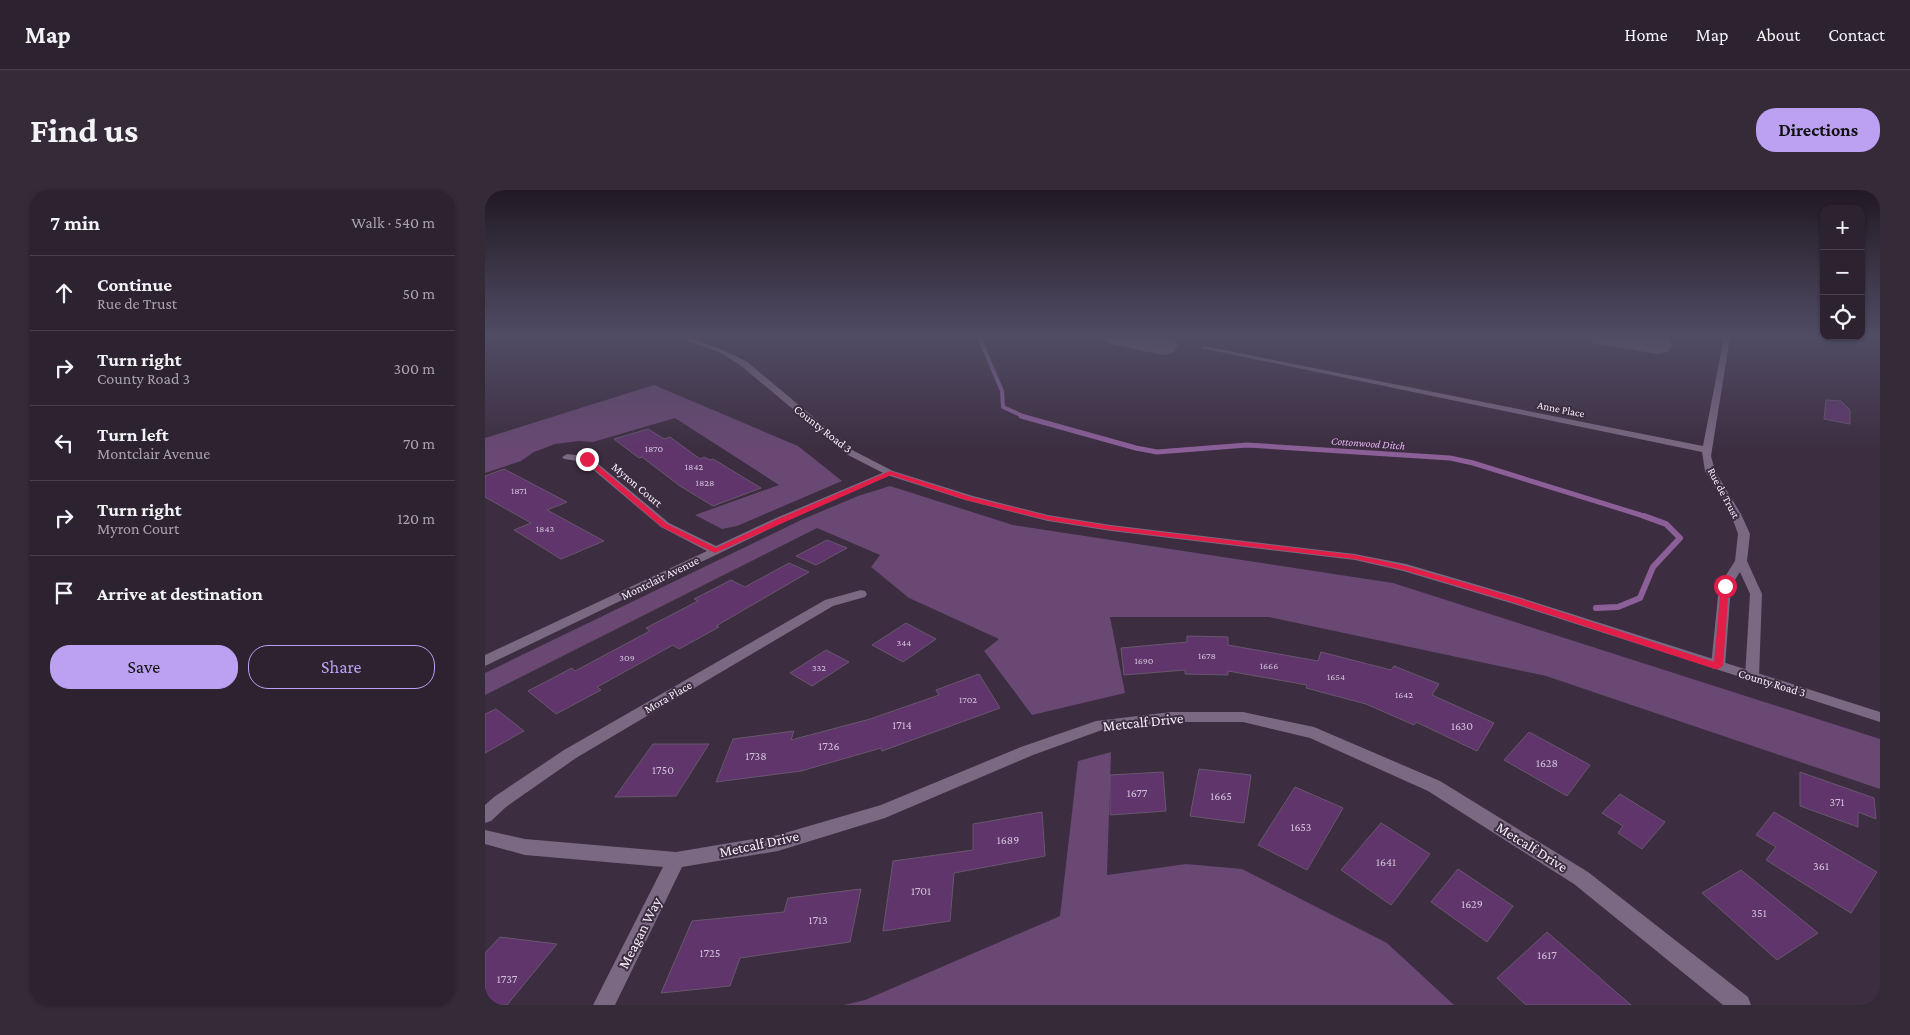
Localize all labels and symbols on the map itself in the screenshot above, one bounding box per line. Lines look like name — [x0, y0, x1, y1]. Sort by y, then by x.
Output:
street label: Anne Place — [1536, 399, 1586, 419]
street label: County Road 3 — [791, 402, 855, 456]
water label: Cottonwood Ditch — [1331, 434, 1405, 452]
house number: 1870 — [645, 443, 664, 454]
route end — [576, 448, 599, 471]
street label: Myron Court — [609, 460, 666, 511]
house number: 1842 — [685, 461, 703, 472]
street label: Rue de Trust — [1706, 466, 1742, 520]
house number: 1828 — [696, 477, 714, 488]
house number: 1871 — [511, 485, 527, 496]
house number: 1843 — [536, 523, 554, 534]
street label: Montclair Avenue — [619, 553, 701, 603]
route start — [1714, 575, 1737, 598]
house number: 344 — [897, 637, 911, 648]
house number: 1678 — [1198, 650, 1216, 661]
house number: 309 — [619, 652, 635, 663]
house number: 1690 — [1135, 655, 1154, 666]
house number: 1666 — [1260, 660, 1278, 671]
house number: 332 — [812, 662, 826, 673]
street label: County Road 3 — [1737, 666, 1808, 700]
house number: 1654 — [1327, 671, 1345, 682]
street label: Mora Place — [642, 678, 694, 716]
house number: 1642 — [1395, 689, 1413, 700]
house number: 1702 — [959, 694, 977, 705]
street label: Metcalf Drive — [1102, 710, 1184, 734]
house number: 1714 — [892, 718, 912, 732]
house number: 1630 — [1451, 719, 1473, 733]
house number: 1726 — [818, 739, 840, 753]
house number: 1738 — [745, 749, 767, 763]
house number: 1628 — [1536, 756, 1558, 770]
house number: 1750 — [652, 763, 674, 777]
house number: 1677 — [1127, 786, 1148, 800]
house number: 1665 — [1210, 789, 1232, 803]
house number: 371 — [1829, 795, 1845, 809]
street label: Metcalf Drive — [1493, 819, 1571, 875]
house number: 1653 — [1290, 820, 1312, 834]
street label: Metcalf Drive — [718, 828, 801, 860]
house number: 1689 — [997, 833, 1019, 847]
house number: 1641 — [1376, 855, 1396, 869]
house number: 361 — [1813, 859, 1829, 873]
house number: 1701 — [911, 884, 931, 898]
street label: Meagan Way — [615, 895, 666, 972]
house number: 1629 — [1461, 897, 1483, 911]
house number: 351 — [1751, 906, 1767, 920]
house number: 1713 — [808, 913, 828, 927]
house number: 1725 — [700, 946, 720, 960]
house number: 1617 — [1537, 948, 1557, 962]
house number: 1737 — [497, 972, 518, 986]

